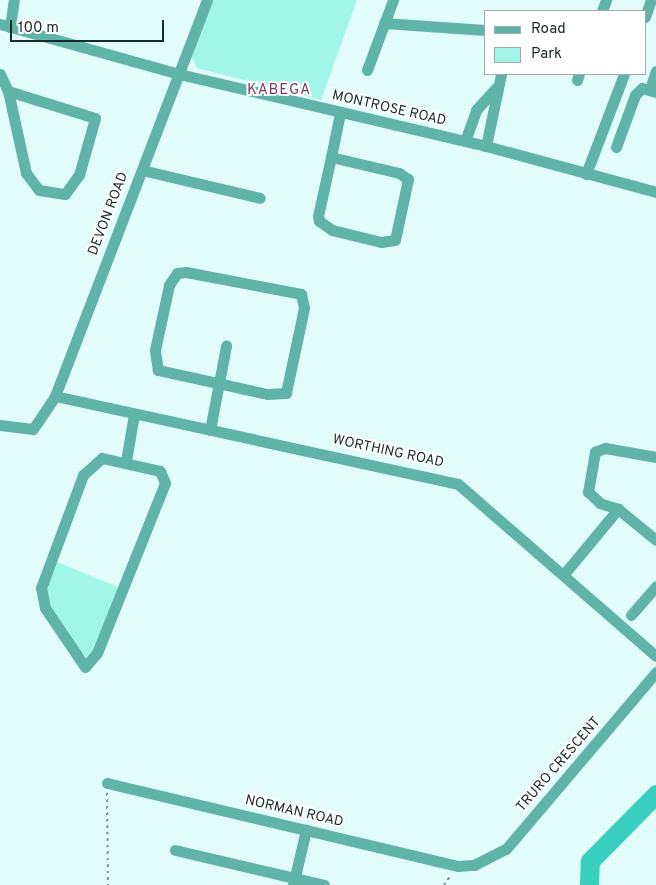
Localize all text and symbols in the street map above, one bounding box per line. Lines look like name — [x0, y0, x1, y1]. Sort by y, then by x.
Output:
scale bar — [12, 10, 166, 42]
legend — [483, 10, 646, 75]
text: 100 m — [18, 19, 59, 38]
text: Road — [531, 20, 566, 39]
text: Park — [531, 45, 562, 64]
district label: KABEGA — [246, 82, 312, 100]
street label: MONTROSE ROAD — [330, 88, 448, 130]
street label: DEVON ROAD — [85, 170, 133, 258]
street label: WORTHING ROAD — [331, 432, 445, 472]
street label: TRURO CRESCENT — [513, 714, 605, 816]
street label: NORMAN ROAD — [243, 793, 345, 831]

